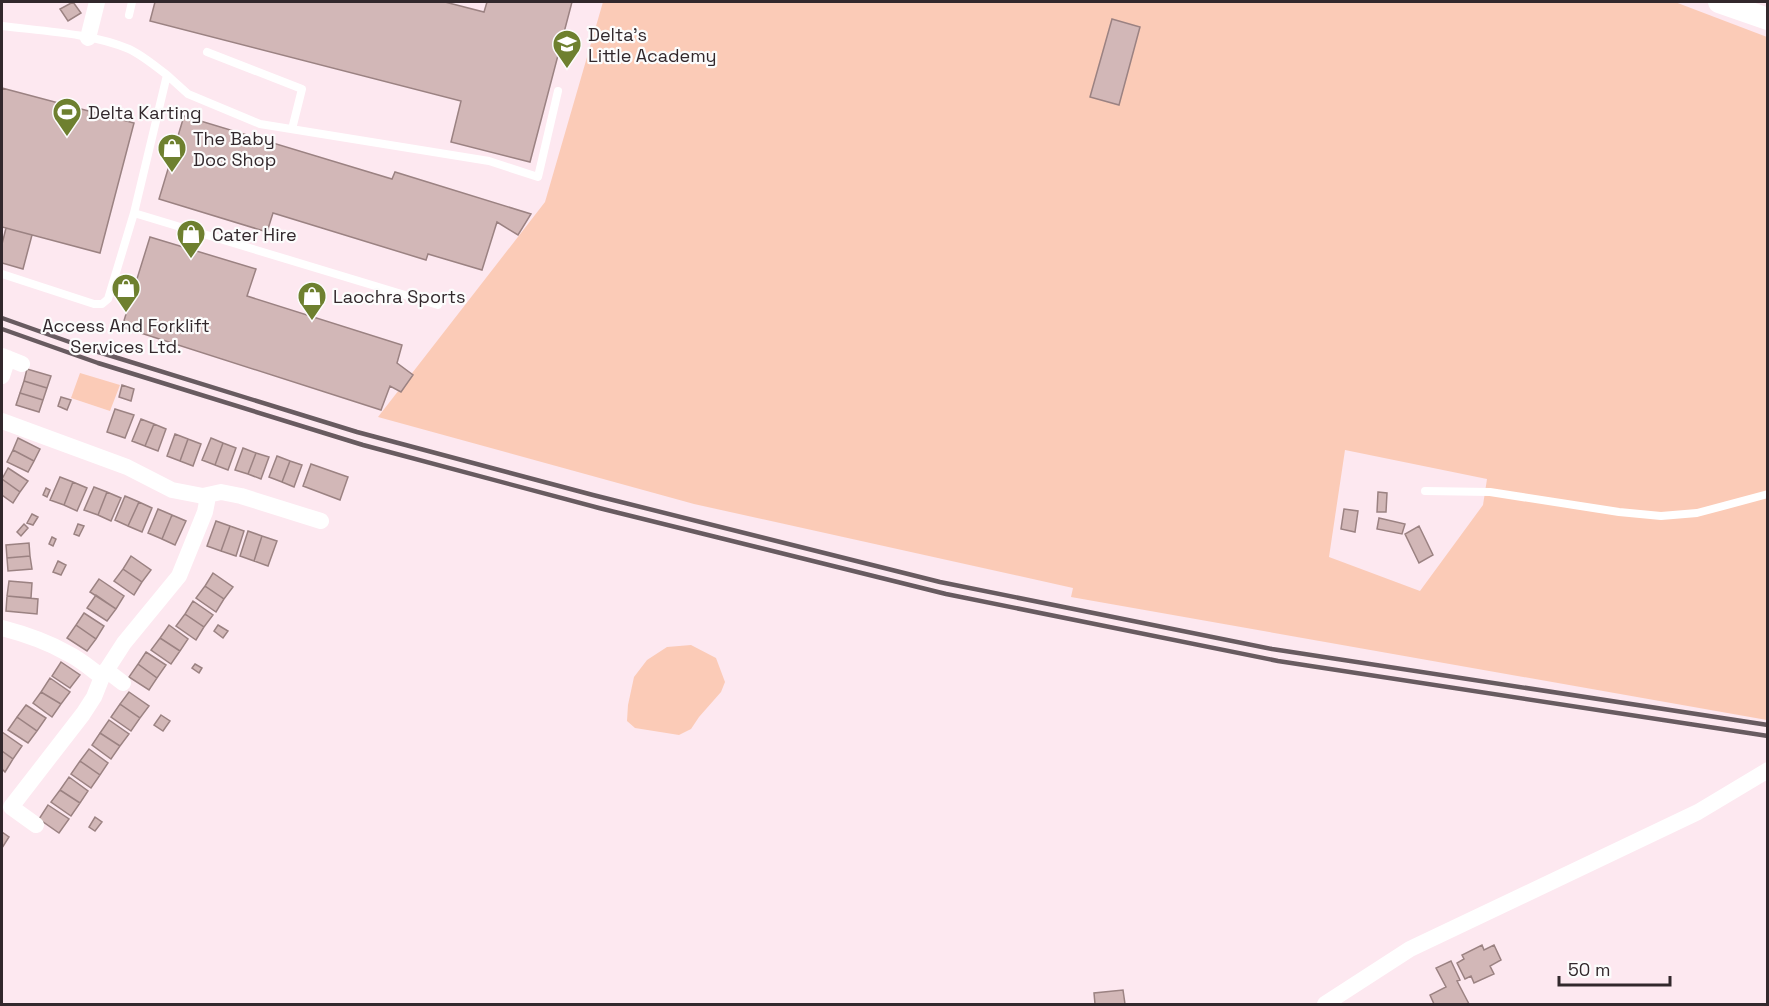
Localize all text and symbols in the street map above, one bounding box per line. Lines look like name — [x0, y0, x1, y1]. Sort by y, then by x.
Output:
place label: Delta's Little Academy — [588, 23, 717, 67]
school or university icon: Delta's Little Academy — [551, 28, 583, 70]
sports icon: Delta Karting — [51, 96, 83, 138]
place label: Delta Karting — [88, 101, 202, 124]
place label: The Baby Doc Shop — [193, 127, 276, 171]
shop icon: The Baby Doc Shop — [156, 132, 188, 174]
shop icon: Cater Hire — [175, 218, 207, 260]
place label: Cater Hire — [212, 223, 297, 246]
shop icon: Access And Forklift Services Ltd. — [110, 272, 142, 314]
shop icon: Laochra Sports — [296, 280, 328, 322]
place label: Laochra Sports — [333, 285, 466, 308]
place label: Access And Forklift Services Ltd. — [42, 314, 210, 358]
scale bar — [1559, 949, 1670, 987]
text: 50 m — [1568, 958, 1610, 981]

